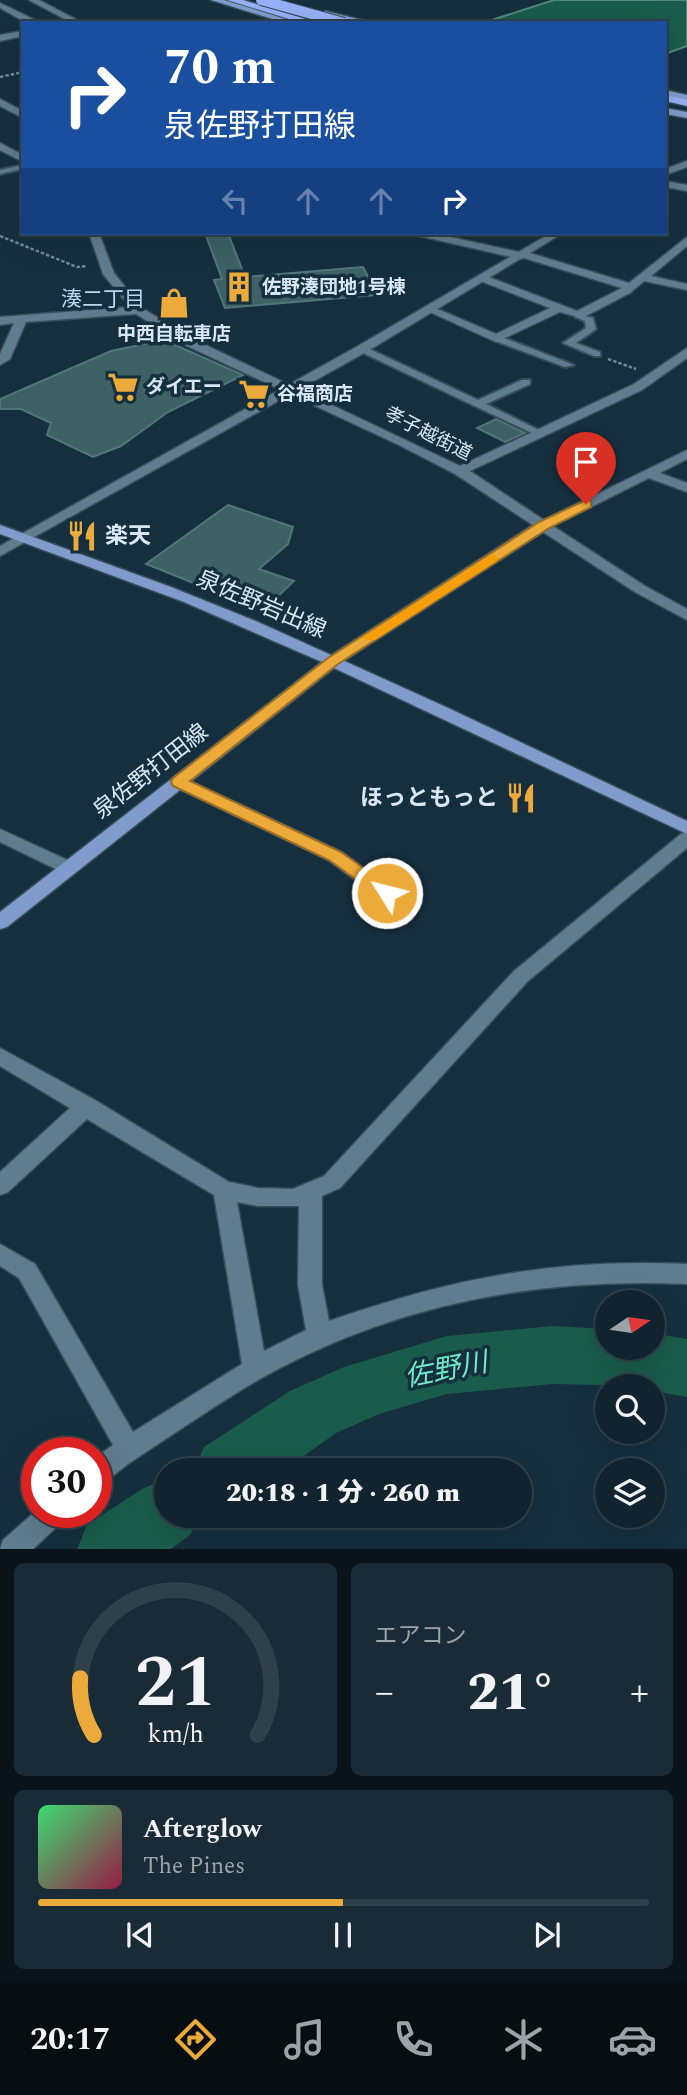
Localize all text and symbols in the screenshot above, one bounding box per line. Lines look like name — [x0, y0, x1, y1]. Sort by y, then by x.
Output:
text: 70 m — [164, 31, 275, 106]
icon: right — [49, 49, 140, 140]
text: 泉佐野打田線 — [164, 102, 356, 151]
icon: left — [216, 182, 254, 220]
icon: ahead — [289, 182, 327, 220]
icon: ahead — [362, 182, 400, 220]
icon: right — [435, 182, 473, 220]
building icon: 佐野湊団地1号棟 — [222, 270, 256, 304]
place label: 佐野湊団地1号棟 — [262, 273, 406, 302]
district label: 湊二丁目 — [61, 284, 145, 316]
shop icon: 中西自転車店 — [157, 286, 191, 320]
place label: 中西自転車店 — [117, 320, 231, 349]
supermarket icon: ダイエー — [106, 370, 140, 404]
place label: ダイエー — [146, 373, 222, 402]
supermarket icon: 谷福商店 — [237, 377, 271, 411]
place label: 谷福商店 — [277, 380, 353, 409]
street label: 孝子越街道 — [379, 400, 477, 468]
pin — [556, 432, 616, 504]
icon: arrive — [567, 443, 605, 481]
restaurant icon: 楽天 — [65, 519, 99, 553]
place label: 楽天 — [105, 519, 151, 554]
street label: 泉佐野岩出線 — [191, 562, 331, 648]
street label: 泉佐野打田線 — [86, 716, 216, 828]
place label: ほっともっと — [360, 781, 498, 816]
restaurant icon: ほっともっと — [504, 781, 538, 815]
position arrow — [350, 856, 424, 930]
north arrow — [595, 1290, 665, 1360]
map controls — [595, 1290, 665, 1528]
water label: 佐野川 — [401, 1340, 494, 1399]
button: search — [595, 1374, 665, 1444]
speed limit sign: 30 — [21, 1437, 112, 1528]
button: layers — [595, 1458, 665, 1528]
text: 20:18 · 1 分 · 260 m — [226, 1473, 460, 1513]
text: エアコン — [375, 1619, 467, 1654]
text: 21 — [134, 1629, 216, 1740]
text: 21° — [468, 1654, 556, 1733]
text: − — [375, 1664, 394, 1722]
text: + — [630, 1664, 649, 1722]
text: km/h — [147, 1716, 203, 1754]
text: Afterglow — [143, 1809, 262, 1849]
text: The Pines — [143, 1849, 245, 1884]
icon: previous — [121, 1916, 159, 1954]
icon: pause — [324, 1916, 362, 1954]
icon: next — [528, 1916, 566, 1954]
text: 20:17 — [30, 2015, 111, 2064]
icon: directions — [171, 2015, 220, 2064]
icon: music — [280, 2015, 329, 2064]
icon: phone — [389, 2015, 438, 2064]
icon: climate — [499, 2015, 548, 2064]
icon: car — [608, 2015, 657, 2064]

